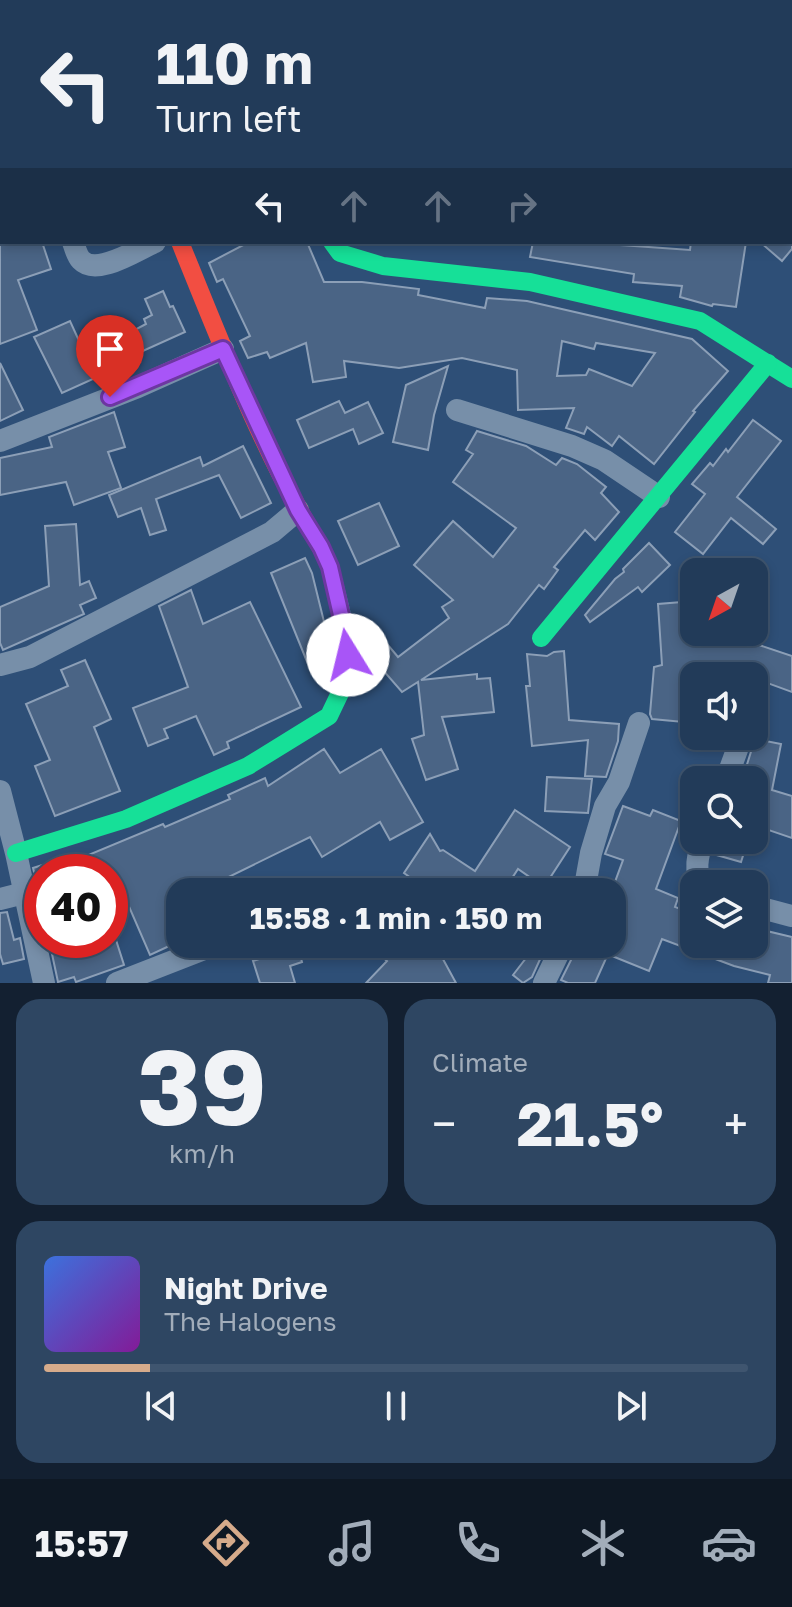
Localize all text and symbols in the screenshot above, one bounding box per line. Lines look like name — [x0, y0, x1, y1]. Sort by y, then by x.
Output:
text: 110 m — [156, 29, 313, 96]
icon: left — [24, 32, 128, 136]
text: Turn left — [156, 97, 302, 140]
icon: left — [248, 184, 292, 228]
icon: ahead — [332, 184, 376, 228]
icon: ahead — [416, 184, 460, 228]
icon: right — [500, 184, 544, 228]
pin — [76, 315, 144, 397]
icon: arrive — [88, 327, 132, 371]
north arrow — [680, 558, 768, 646]
map controls — [680, 558, 768, 958]
position arrow — [306, 613, 390, 697]
button: sound — [680, 662, 768, 750]
button: search — [680, 766, 768, 854]
speed limit sign: 40 — [24, 854, 128, 958]
button: layers — [680, 870, 768, 958]
text: 15:58 · 1 min · 150 m — [250, 900, 542, 936]
text: 39 — [137, 1023, 267, 1148]
text: Climate — [432, 1047, 528, 1078]
text: 21.5° — [517, 1087, 663, 1159]
text: − — [432, 1097, 456, 1150]
text: + — [724, 1097, 748, 1150]
text: km/h — [169, 1138, 235, 1169]
text: Night Drive — [164, 1270, 328, 1306]
text: The Halogens — [164, 1306, 337, 1337]
icon: previous — [139, 1384, 183, 1428]
icon: pause — [374, 1384, 418, 1428]
icon: next — [609, 1384, 653, 1428]
icon: directions — [198, 1515, 254, 1571]
icon: music — [324, 1515, 380, 1571]
icon: phone — [450, 1515, 506, 1571]
icon: climate — [575, 1515, 631, 1571]
icon: car — [701, 1515, 757, 1571]
text: 15:57 — [35, 1522, 128, 1565]

